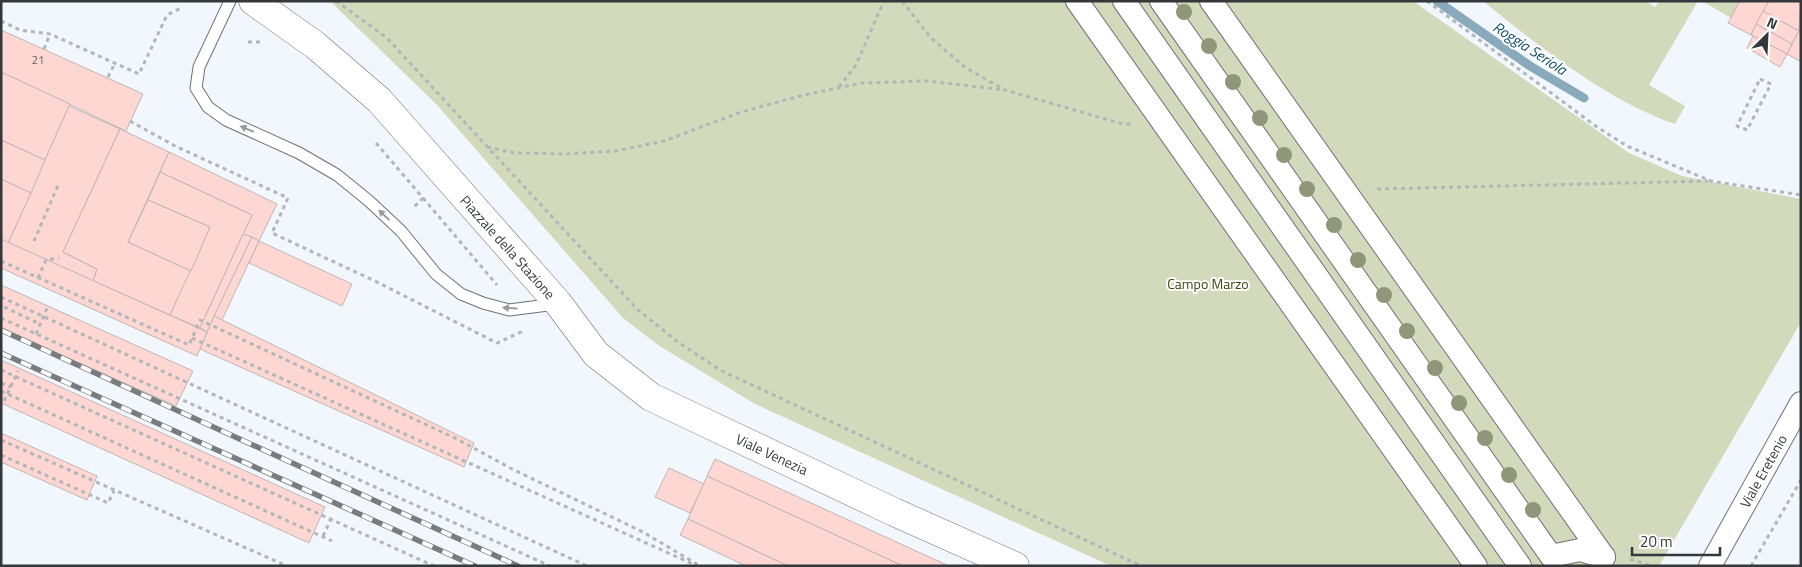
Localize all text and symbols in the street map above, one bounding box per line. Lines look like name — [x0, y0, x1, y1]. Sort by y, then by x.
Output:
north arrow — [1742, 10, 1792, 60]
text: N — [1764, 11, 1781, 34]
water label: Roggia Seriola — [1488, 15, 1573, 81]
house number: 21 — [32, 52, 44, 68]
one-way arrow — [239, 125, 254, 133]
street label: Piazzale della Stazione — [456, 190, 560, 304]
one-way arrow — [378, 209, 390, 221]
park label: Campo Marzo — [1167, 273, 1249, 294]
one-way arrow — [502, 304, 518, 312]
street label: Viale Venezia — [732, 428, 812, 480]
street label: Viale Eretenio — [1734, 430, 1792, 512]
scale bar — [1632, 524, 1720, 556]
text: 20 m — [1640, 530, 1673, 553]

